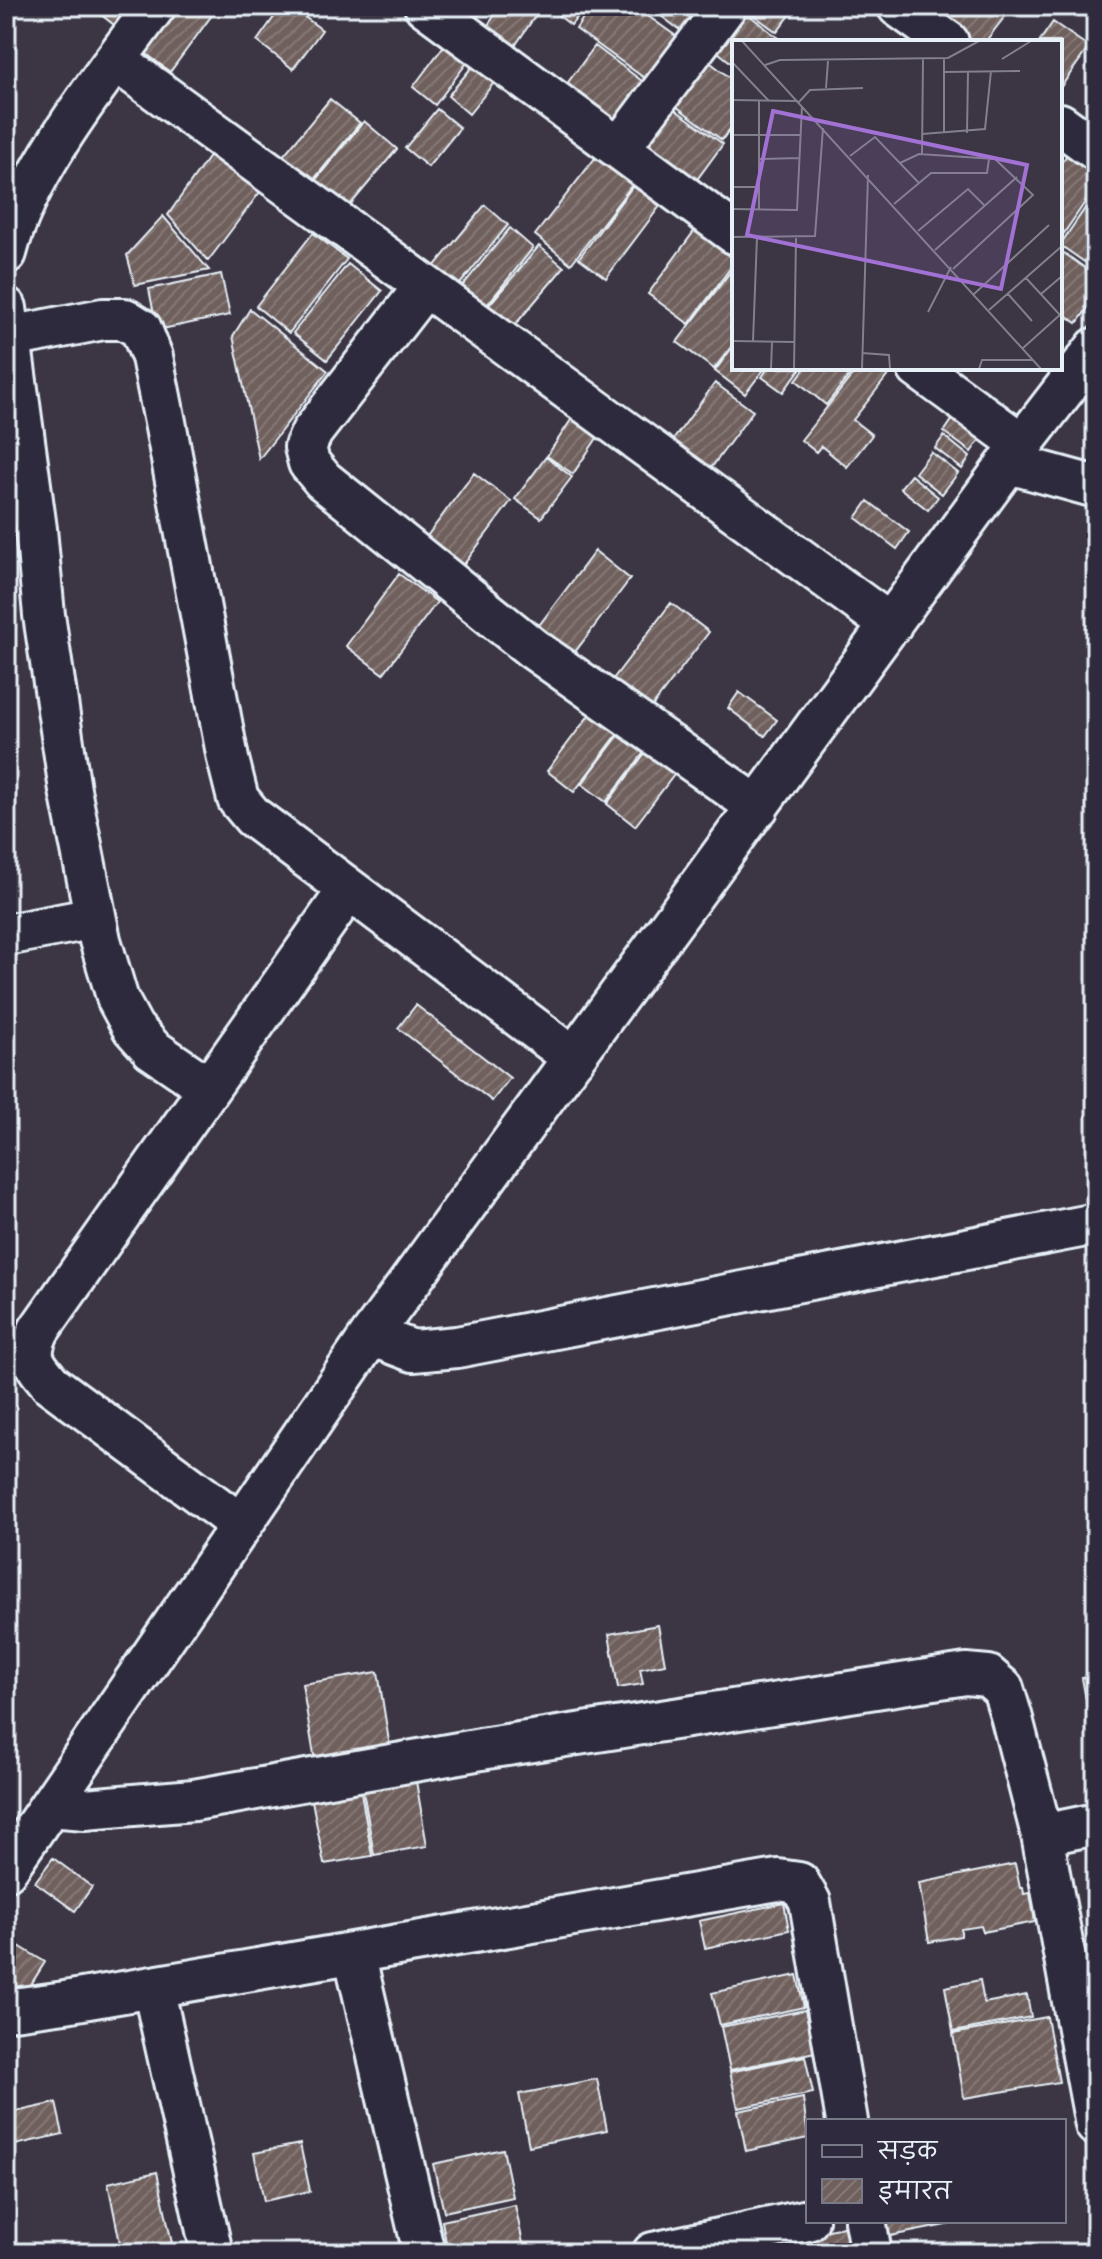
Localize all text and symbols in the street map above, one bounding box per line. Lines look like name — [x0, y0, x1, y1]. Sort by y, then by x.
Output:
inset map — [732, 40, 1062, 370]
legend — [806, 2119, 1066, 2223]
text: सड़क — [876, 2137, 939, 2168]
text: इमारत — [878, 2177, 953, 2208]

